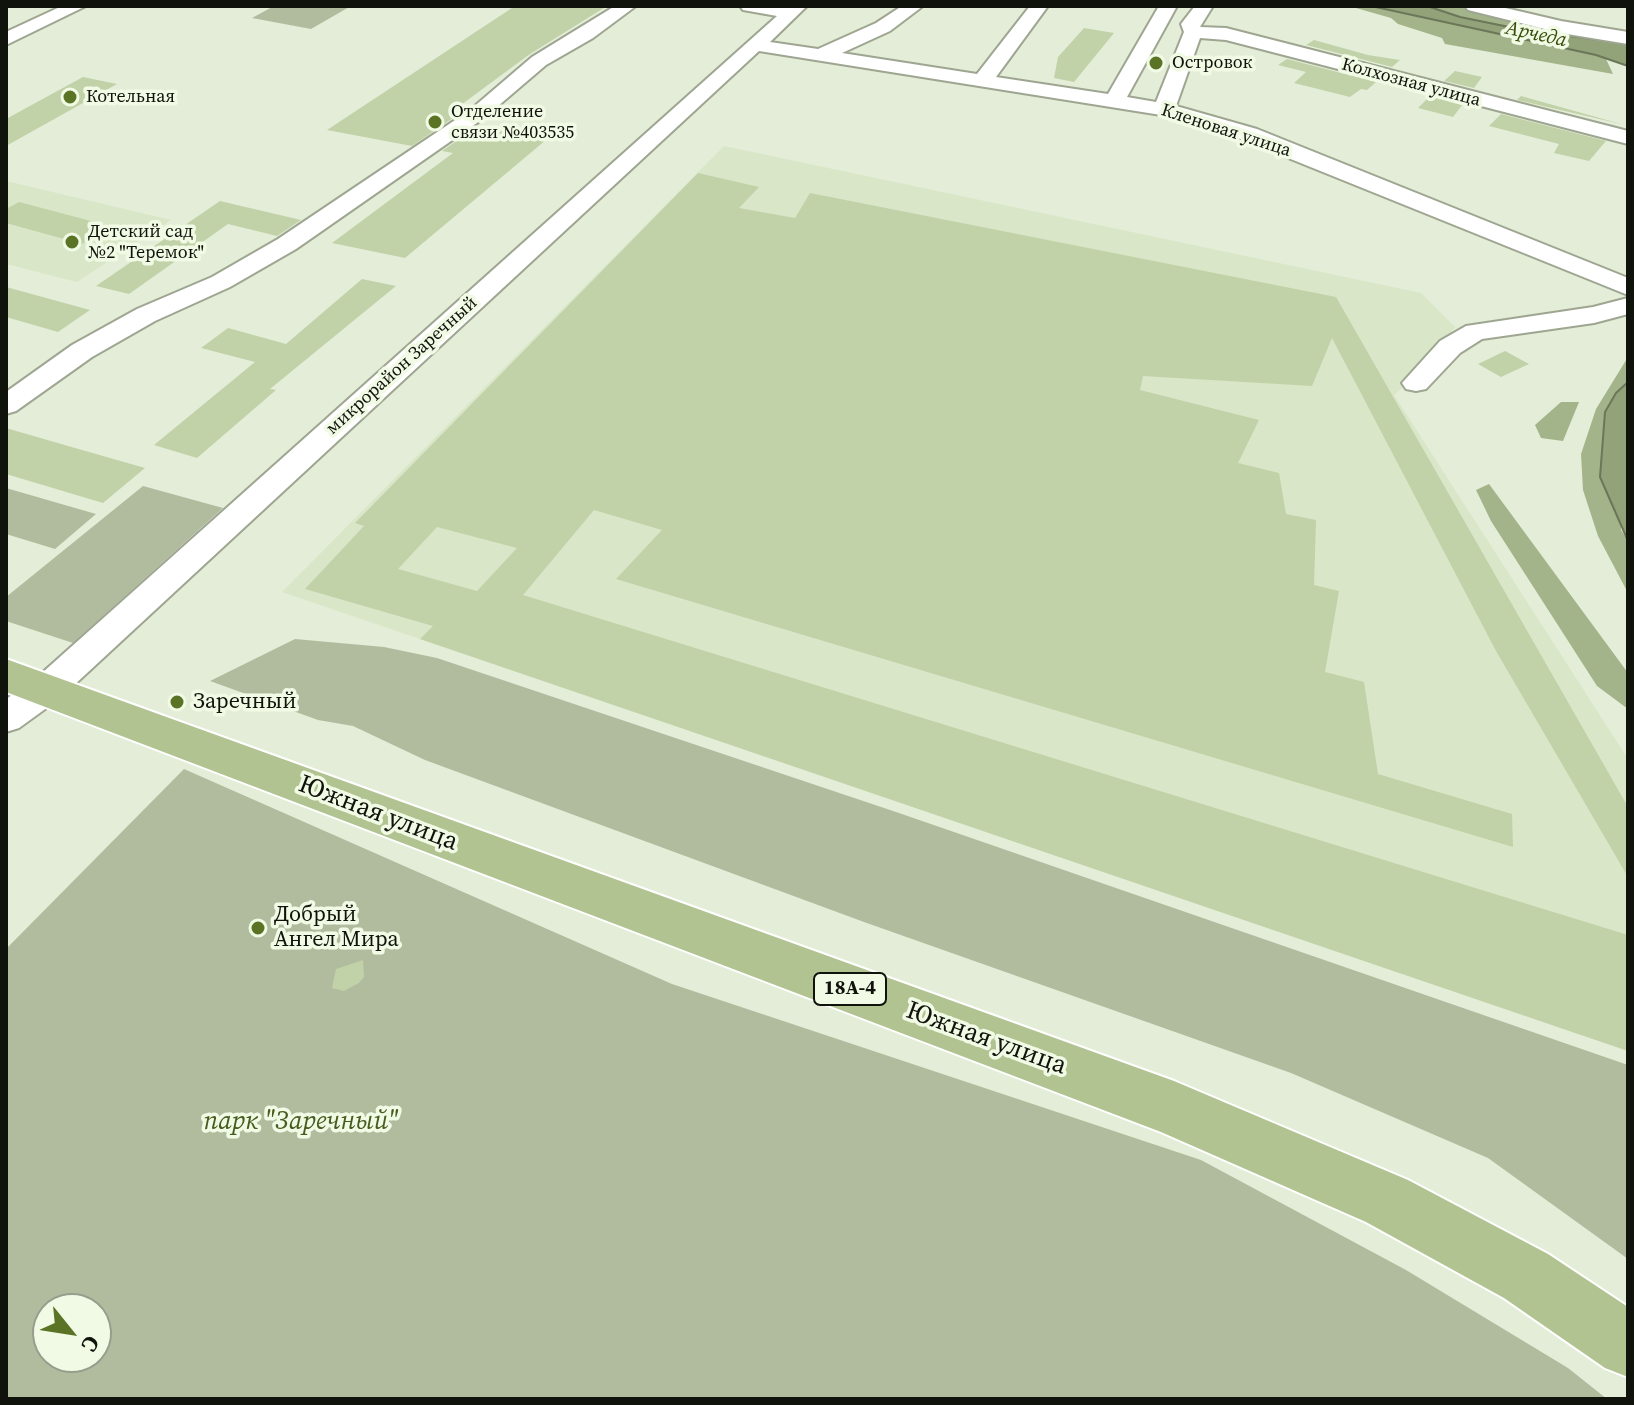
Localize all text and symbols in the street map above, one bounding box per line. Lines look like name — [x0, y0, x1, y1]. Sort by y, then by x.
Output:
water label: Арчеда — [1503, 17, 1569, 53]
place label: Островок — [1172, 52, 1253, 74]
marker: Островок — [1147, 54, 1165, 72]
street label: Колхозная улица — [1339, 54, 1483, 112]
place label: Котельная — [86, 86, 175, 108]
marker: Котельная — [61, 88, 79, 106]
street label: Кленовая улица — [1158, 100, 1294, 162]
place label: Отделение связи №403535 — [451, 101, 574, 144]
marker: Отделение связи №403535 — [426, 113, 444, 131]
place label: Детский сад №2 "Теремок" — [88, 221, 204, 264]
marker: Детский сад №2 "Теремок" — [63, 233, 81, 251]
street label: микрорайон Заречный — [322, 292, 482, 440]
place label: Заречный — [193, 689, 296, 715]
marker: Заречный — [168, 693, 186, 711]
street label: Южная улица — [294, 769, 462, 859]
place label: Добрый Ангел Мира — [274, 902, 399, 954]
marker: Добрый Ангел Мира — [249, 919, 267, 937]
road number: 18А-4 — [814, 973, 886, 1005]
street label: Южная улица — [902, 996, 1070, 1082]
park label: парк "Заречный" — [204, 1106, 398, 1138]
north arrow — [32, 1293, 112, 1373]
text: С — [75, 1331, 107, 1357]

